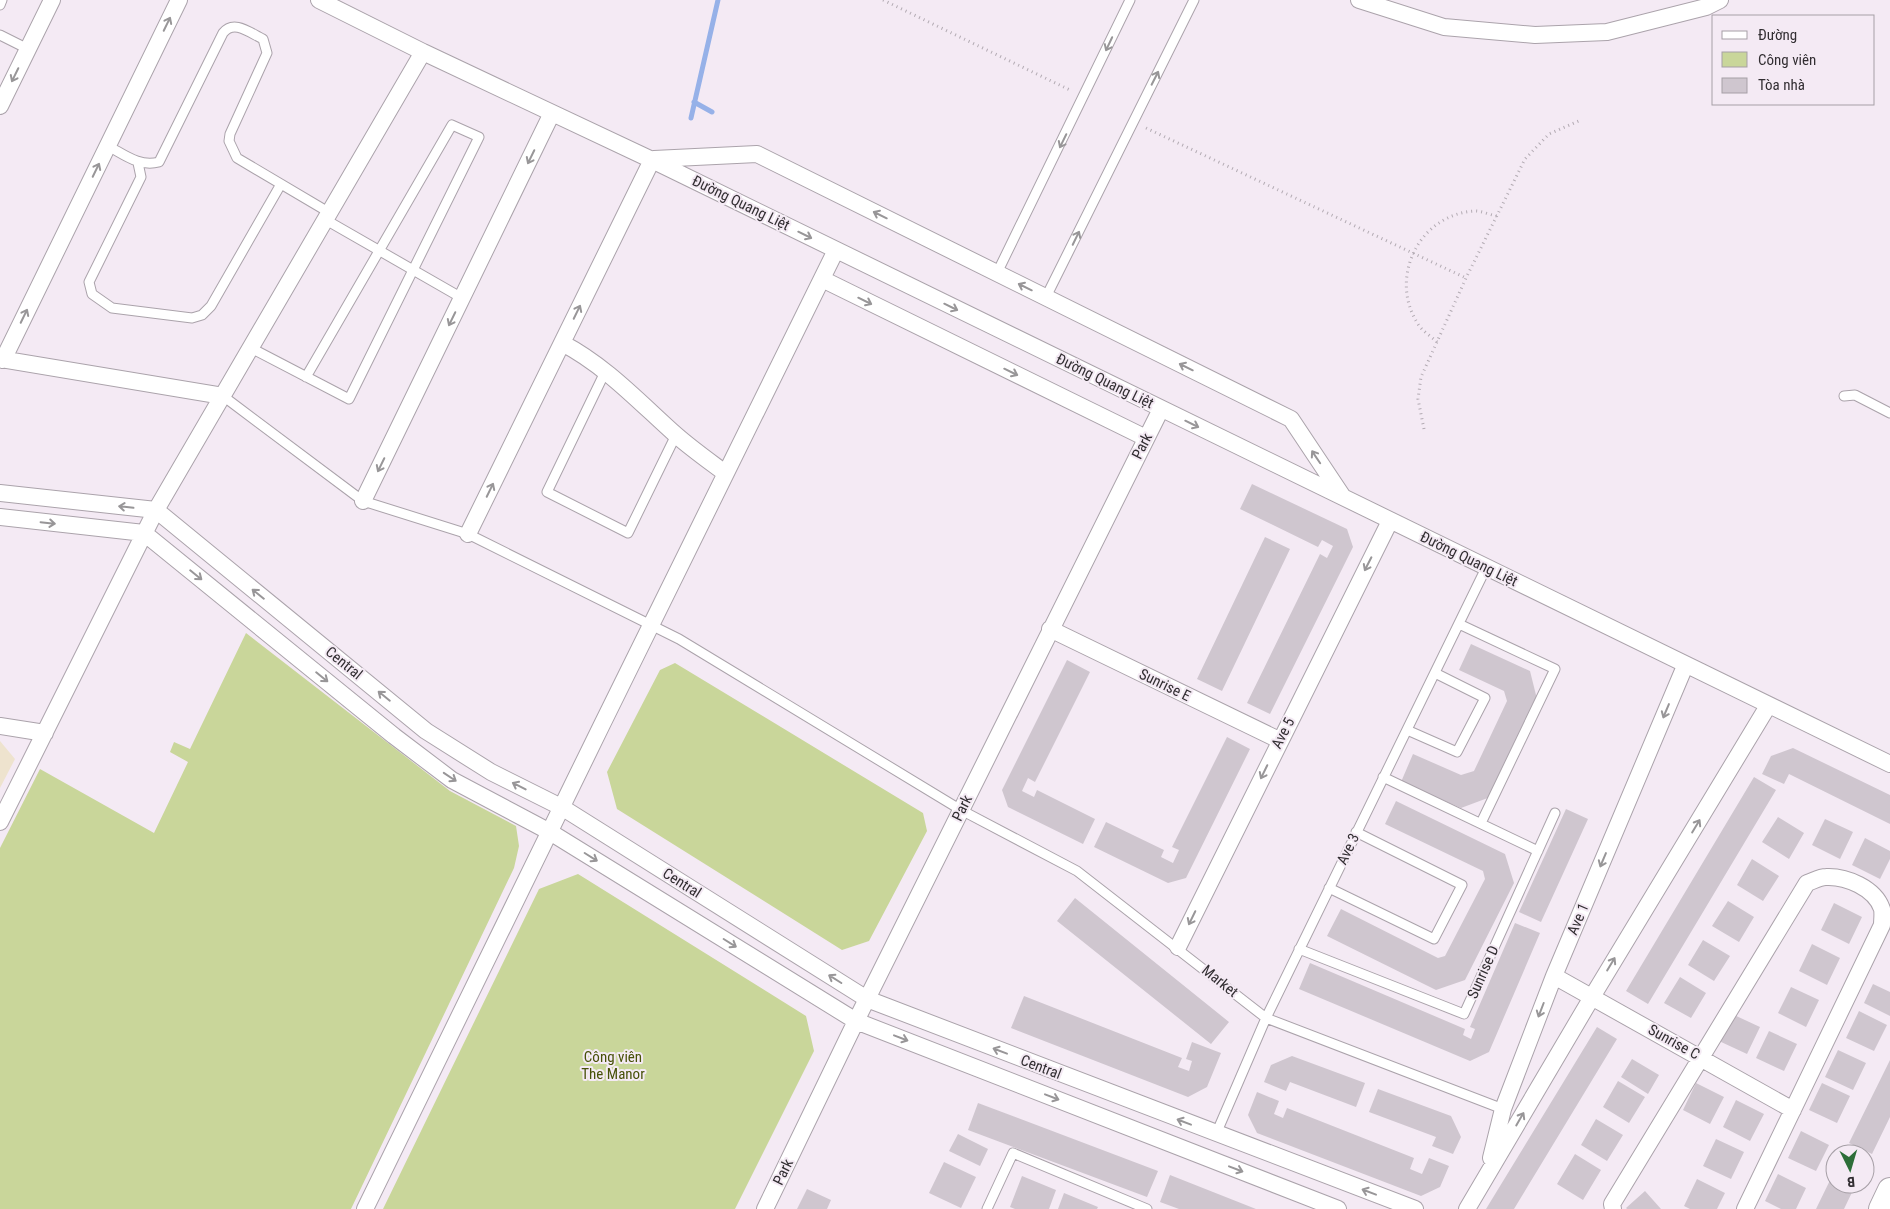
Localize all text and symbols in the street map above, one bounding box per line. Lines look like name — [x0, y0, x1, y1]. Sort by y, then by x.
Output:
legend — [1712, 15, 1875, 105]
one-way arrow — [163, 17, 172, 32]
text: Đường — [1758, 26, 1797, 44]
one-way arrow — [1104, 36, 1113, 51]
text: Công viên — [1758, 51, 1816, 69]
one-way arrow — [10, 67, 19, 82]
one-way arrow — [1151, 71, 1160, 86]
text: Tòa nhà — [1758, 76, 1805, 94]
one-way arrow — [1058, 133, 1068, 148]
one-way arrow — [526, 149, 535, 164]
one-way arrow — [92, 163, 101, 178]
street label: Đường Quang Liệt — [689, 172, 793, 234]
one-way arrow — [872, 210, 887, 220]
one-way arrow — [798, 230, 813, 240]
one-way arrow — [1071, 231, 1081, 246]
one-way arrow — [1018, 282, 1033, 291]
one-way arrow — [857, 297, 872, 306]
one-way arrow — [944, 302, 959, 312]
one-way arrow — [572, 305, 582, 320]
one-way arrow — [20, 309, 29, 324]
one-way arrow — [447, 311, 457, 326]
street label: Đường Quang Liệt — [1053, 350, 1157, 412]
one-way arrow — [1179, 362, 1194, 372]
one-way arrow — [1004, 367, 1019, 377]
one-way arrow — [1184, 420, 1199, 429]
street label: Park — [1128, 430, 1156, 462]
one-way arrow — [1311, 450, 1322, 464]
one-way arrow — [375, 457, 385, 472]
one-way arrow — [486, 483, 495, 498]
one-way arrow — [118, 502, 134, 512]
one-way arrow — [40, 518, 56, 527]
street label: Đường Quang Liệt — [1417, 528, 1521, 590]
one-way arrow — [1363, 556, 1372, 571]
one-way arrow — [189, 569, 202, 581]
one-way arrow — [252, 588, 265, 599]
street label: Central — [322, 643, 366, 683]
street label: Sunrise E — [1136, 665, 1194, 705]
one-way arrow — [315, 672, 328, 683]
one-way arrow — [378, 691, 391, 702]
one-way arrow — [1661, 703, 1671, 718]
street label: Ave 5 — [1268, 714, 1298, 752]
one-way arrow — [1258, 764, 1268, 779]
one-way arrow — [443, 772, 457, 782]
one-way arrow — [512, 781, 527, 790]
street label: Park — [948, 792, 976, 824]
one-way arrow — [1691, 819, 1701, 833]
street label: Ave 3 — [1333, 830, 1363, 868]
one-way arrow — [1598, 852, 1607, 867]
one-way arrow — [584, 853, 598, 863]
street label: Central — [659, 864, 705, 902]
street label: Ave 1 — [1563, 901, 1593, 937]
one-way arrow — [1187, 910, 1196, 925]
one-way arrow — [722, 938, 736, 948]
street label: Sunrise D — [1463, 943, 1503, 1001]
one-way arrow — [1607, 958, 1617, 972]
street label: Market — [1198, 961, 1242, 1001]
one-way arrow — [829, 974, 843, 984]
one-way arrow — [1536, 1002, 1545, 1018]
street label: Sunrise C — [1645, 1021, 1703, 1063]
one-way arrow — [893, 1034, 908, 1043]
one-way arrow — [993, 1046, 1008, 1055]
park label: Công viên The Manor — [581, 1048, 645, 1083]
street label: Central — [1018, 1051, 1064, 1083]
one-way arrow — [1045, 1094, 1060, 1103]
one-way arrow — [1515, 1112, 1525, 1127]
one-way arrow — [1177, 1117, 1192, 1126]
north arrow — [1825, 1144, 1875, 1194]
street label: Park — [769, 1156, 797, 1188]
one-way arrow — [1229, 1166, 1244, 1175]
text: B — [1846, 1174, 1856, 1190]
one-way arrow — [1362, 1187, 1377, 1196]

